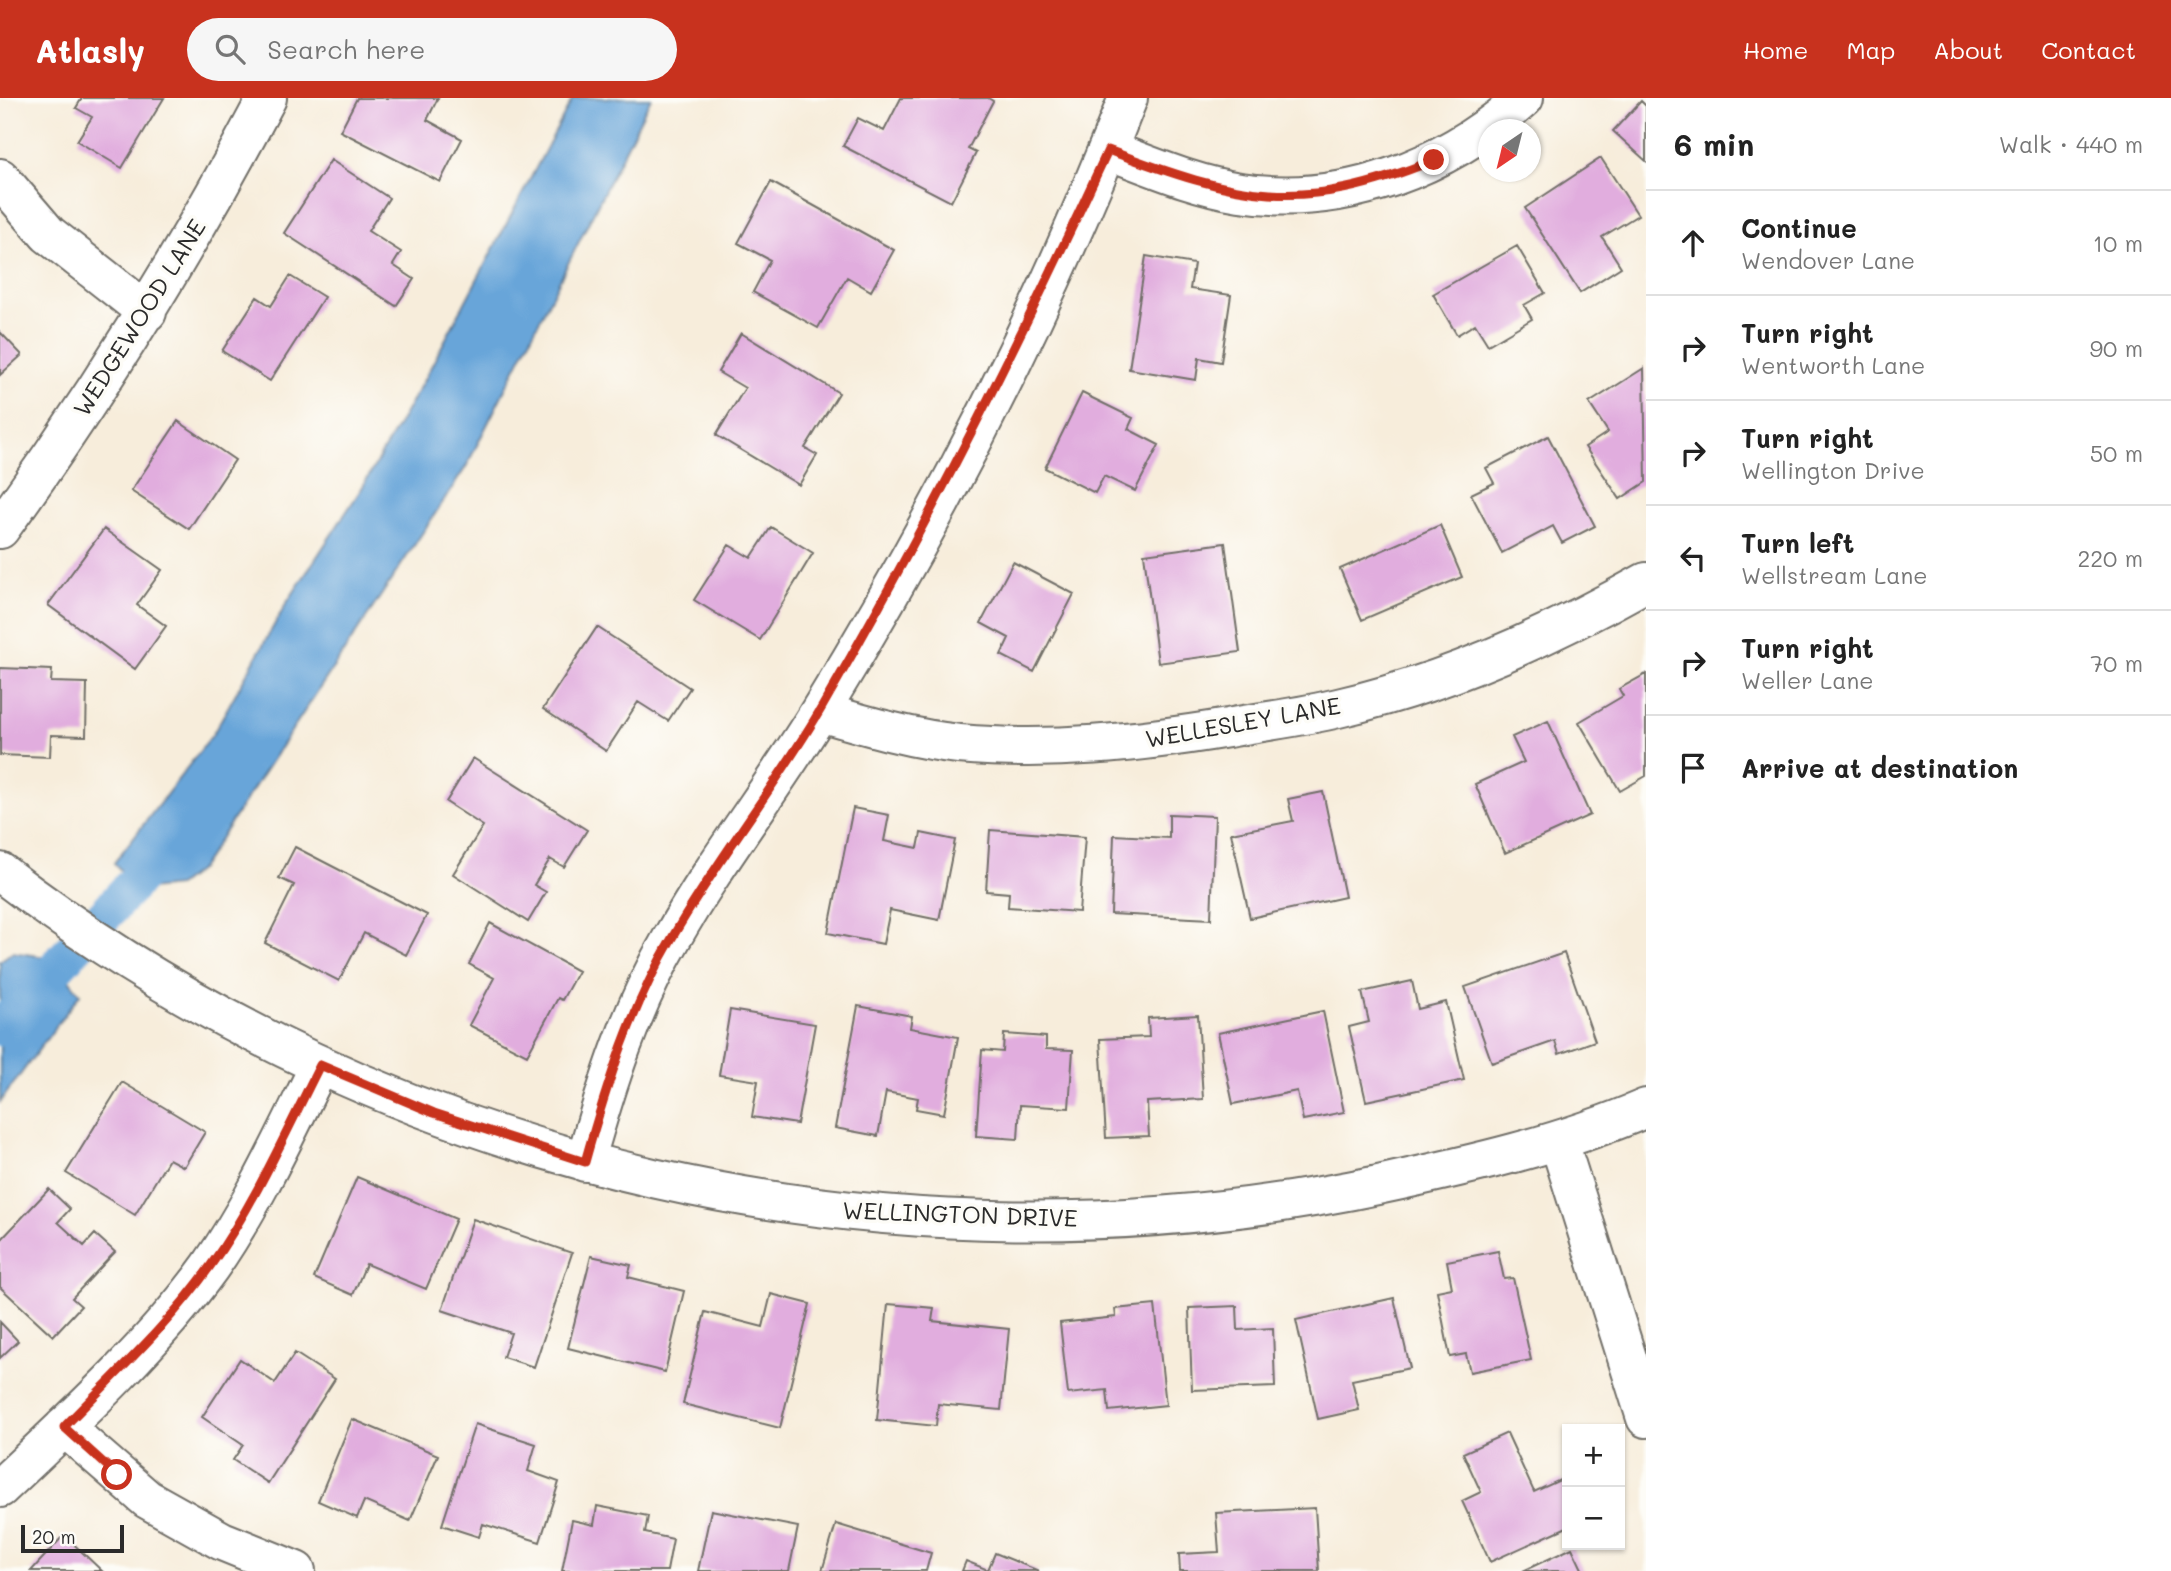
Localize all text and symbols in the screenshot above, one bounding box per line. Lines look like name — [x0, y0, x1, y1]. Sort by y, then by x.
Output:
search box — [187, 18, 677, 81]
text: Atlasly — [35, 28, 145, 71]
icon: search — [211, 30, 249, 68]
text: Search here — [267, 32, 425, 66]
text: Home — [1743, 34, 1808, 65]
text: Map — [1846, 34, 1895, 65]
text: About — [1933, 34, 2003, 65]
text: Contact — [2041, 34, 2136, 65]
north arrow — [1478, 119, 1541, 182]
text: 6 min — [1674, 124, 1754, 164]
text: Walk · 440 m — [1999, 129, 2143, 159]
route end — [1418, 144, 1449, 175]
text: Continue — [1741, 211, 1857, 245]
street label: WEDGEWOOD LANE — [65, 213, 212, 422]
icon: ahead — [1674, 224, 1712, 262]
text: 10 m — [2093, 228, 2143, 258]
text: Wendover Lane — [1741, 245, 1915, 275]
text: Turn right — [1741, 316, 1874, 350]
icon: right — [1674, 329, 1712, 367]
text: 90 m — [2090, 333, 2143, 363]
text: Wentworth Lane — [1741, 350, 1925, 380]
text: Turn right — [1741, 421, 1874, 455]
icon: right — [1674, 434, 1712, 472]
text: 50 m — [2090, 438, 2143, 468]
text: Wellington Drive — [1741, 455, 1925, 485]
text: Turn left — [1741, 526, 1854, 560]
icon: left — [1674, 539, 1712, 577]
text: 220 m — [2077, 543, 2143, 573]
text: Wellstream Lane — [1741, 560, 1927, 590]
text: Turn right — [1741, 631, 1874, 665]
icon: right — [1674, 644, 1712, 682]
text: 70 m — [2090, 648, 2143, 678]
text: Weller Lane — [1741, 665, 1874, 695]
street label: WELLESLEY LANE — [1143, 689, 1343, 754]
icon: arrive — [1674, 749, 1712, 787]
text: Arrive at destination — [1741, 751, 2018, 785]
street label: WELLINGTON DRIVE — [842, 1194, 1078, 1233]
map controls — [1562, 1424, 1625, 1550]
button: + — [1562, 1424, 1625, 1487]
route start — [101, 1459, 132, 1490]
button: − — [1562, 1487, 1625, 1550]
scale bar — [21, 1522, 124, 1554]
text: 20 m — [32, 1524, 76, 1549]

